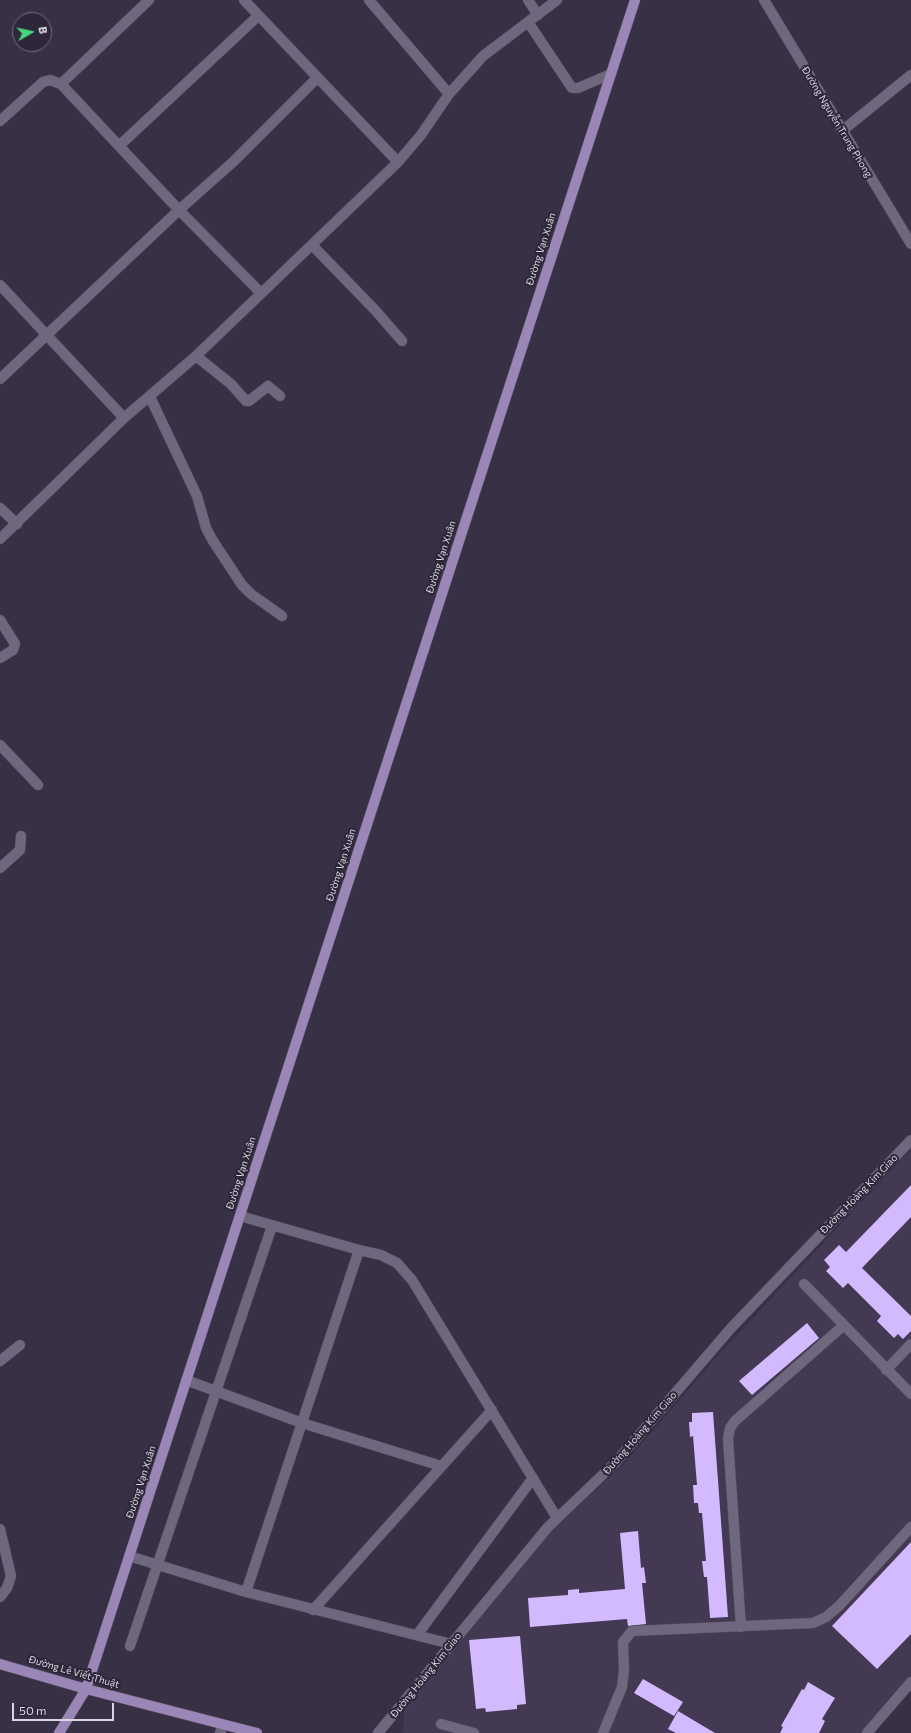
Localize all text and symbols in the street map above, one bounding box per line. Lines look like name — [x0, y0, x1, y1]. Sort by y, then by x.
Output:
north arrow — [12, 12, 52, 52]
text: B — [36, 26, 50, 35]
street label: Đường Nguyễn Trung Phong — [799, 65, 875, 179]
street label: Đường Vạn Xuân — [524, 211, 558, 287]
street label: Đường Vạn Xuân — [424, 519, 458, 595]
street label: Đường Vạn Xuân — [324, 827, 358, 903]
street label: Đường Vạn Xuân — [224, 1135, 258, 1211]
street label: Đường Hoàng Kim Giao — [818, 1152, 900, 1236]
street label: Đường Hoàng Kim Giao — [601, 1389, 679, 1477]
street label: Đường Vạn Xuân — [124, 1444, 158, 1520]
street label: Đường Hoàng Kim Giao — [388, 1630, 464, 1720]
street label: Đường Lê Viết Thuật — [27, 1653, 121, 1691]
scale bar — [14, 1695, 116, 1721]
text: 50 m — [19, 1703, 47, 1717]

